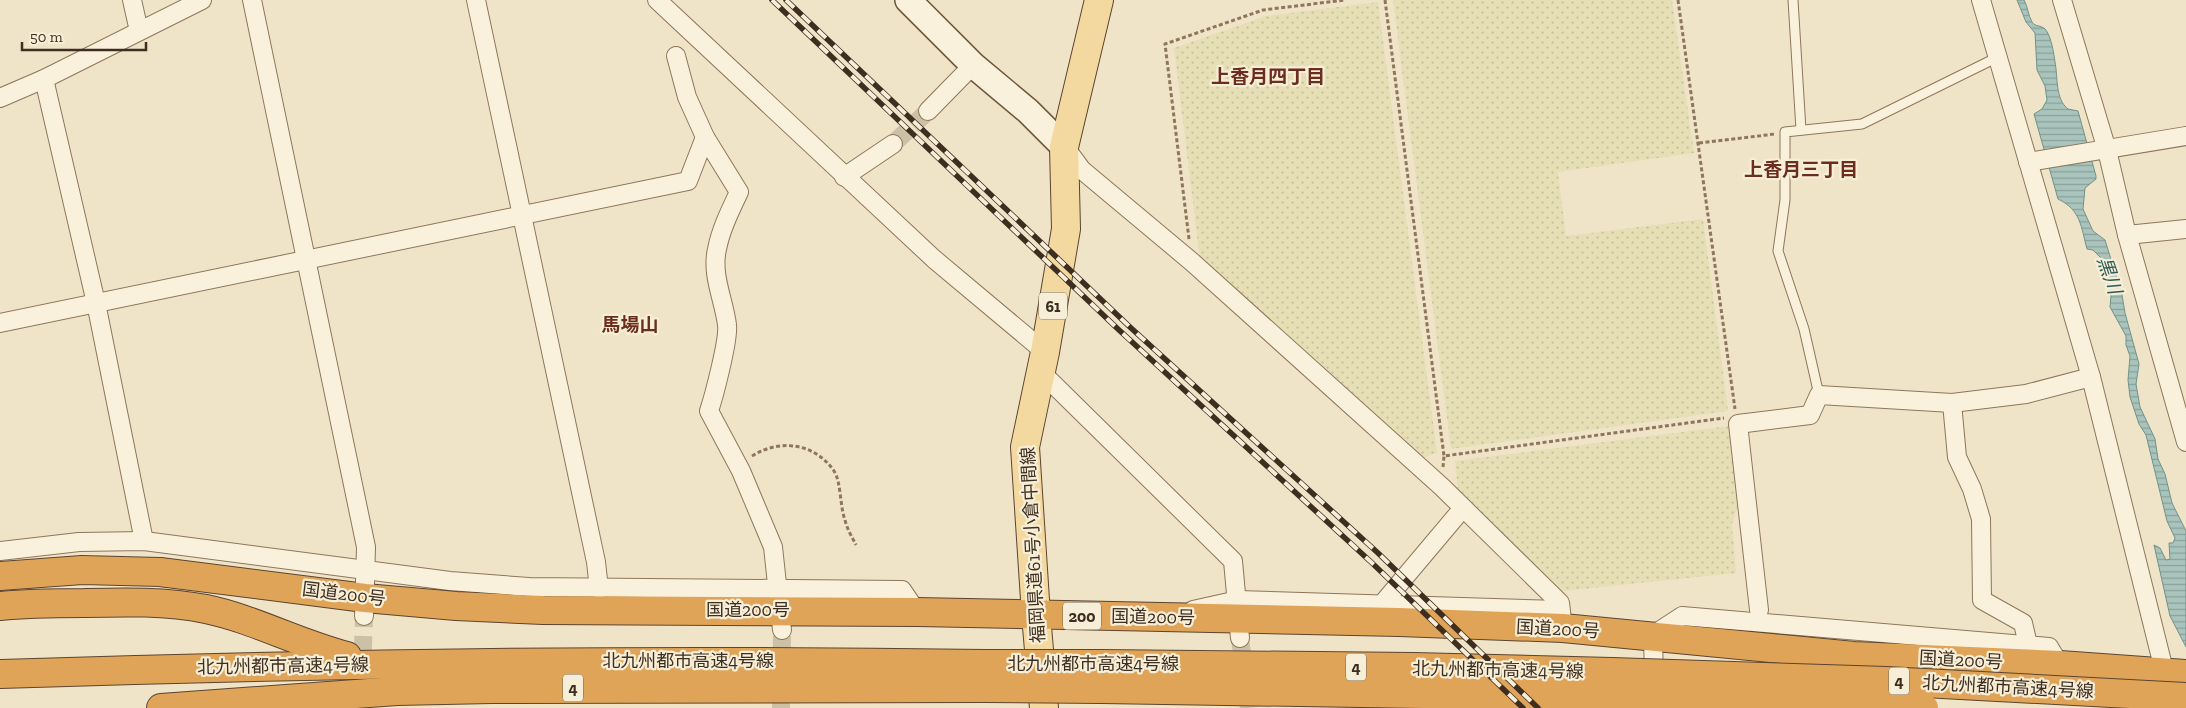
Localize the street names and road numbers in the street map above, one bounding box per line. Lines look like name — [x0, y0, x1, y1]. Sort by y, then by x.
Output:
road number: 61 — [1039, 292, 1067, 320]
street label: 福岡県道61号小倉中間線 — [1017, 446, 1049, 644]
street label: 国道200号 — [301, 578, 387, 610]
street label: 国道200号 — [706, 599, 790, 621]
road number: 200 — [1063, 602, 1101, 630]
street label: 国道200号 — [1111, 605, 1195, 629]
street label: 国道200号 — [1515, 616, 1601, 642]
street label: 国道200号 — [1918, 647, 2004, 673]
street label: 北九州都市高速4号線 — [602, 650, 774, 672]
street label: 北九州都市高速4号線 — [1007, 653, 1179, 675]
street label: 北九州都市高速4号線 — [197, 654, 369, 678]
road number: 4 — [1346, 654, 1366, 680]
street label: 北九州都市高速4号線 — [1412, 658, 1584, 682]
road number: 4 — [1889, 668, 1909, 694]
street label: 北九州都市高速4号線 — [1922, 672, 2094, 702]
road number: 4 — [563, 674, 583, 701]

